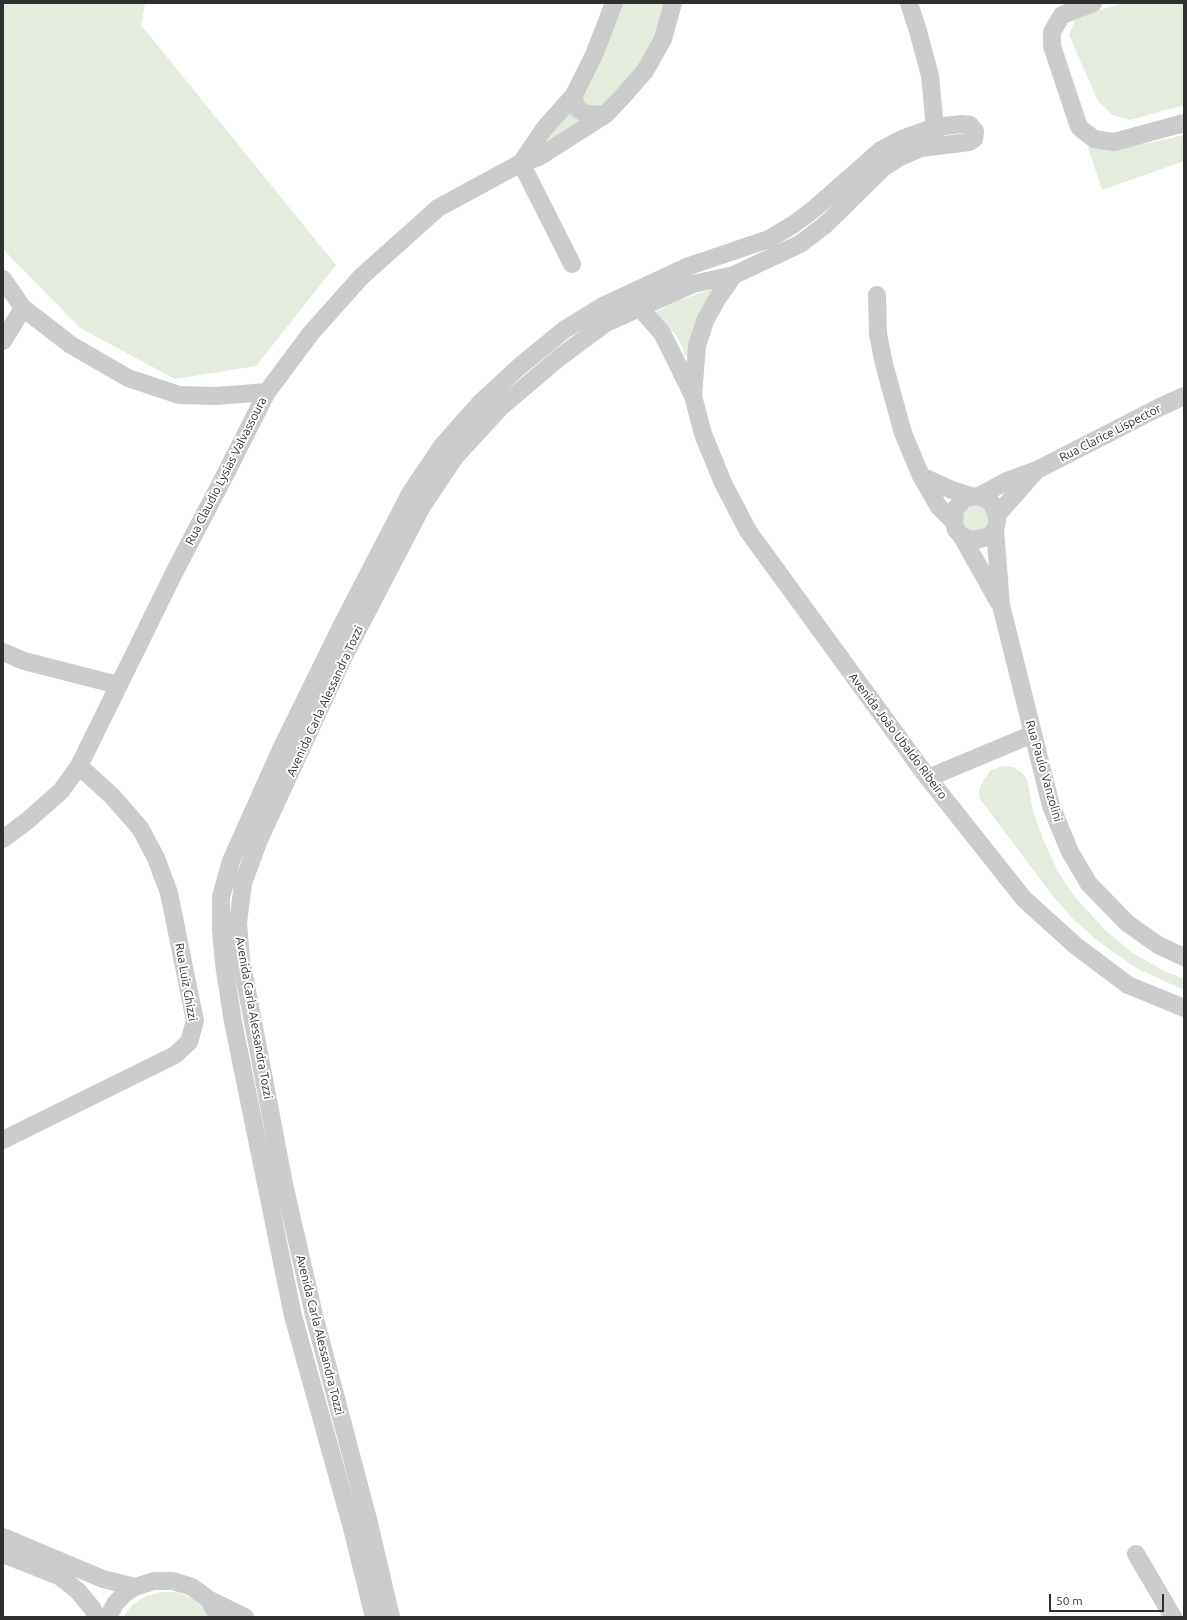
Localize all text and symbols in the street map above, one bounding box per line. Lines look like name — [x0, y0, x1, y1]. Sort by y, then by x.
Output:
street label: Rua Claudio Lysias Valvassoura — [182, 395, 270, 547]
street label: Rua Clarice Lispector — [1057, 401, 1163, 465]
street label: Avenida Carla Alessandra Tozzi — [284, 623, 366, 779]
street label: Avenida João Ubaldo Ribeiro — [846, 670, 950, 802]
street label: Rua Paulo Vanzolini — [1023, 719, 1065, 823]
street label: Avenida Carla Alessandra Tozzi — [233, 936, 275, 1100]
street label: Rua Luiz Ghizzi — [172, 942, 200, 1022]
street label: Avenida Carla Alessandra Tozzi — [293, 1253, 347, 1417]
scale bar — [1051, 1586, 1166, 1612]
text: 50 m — [1056, 1594, 1083, 1607]

